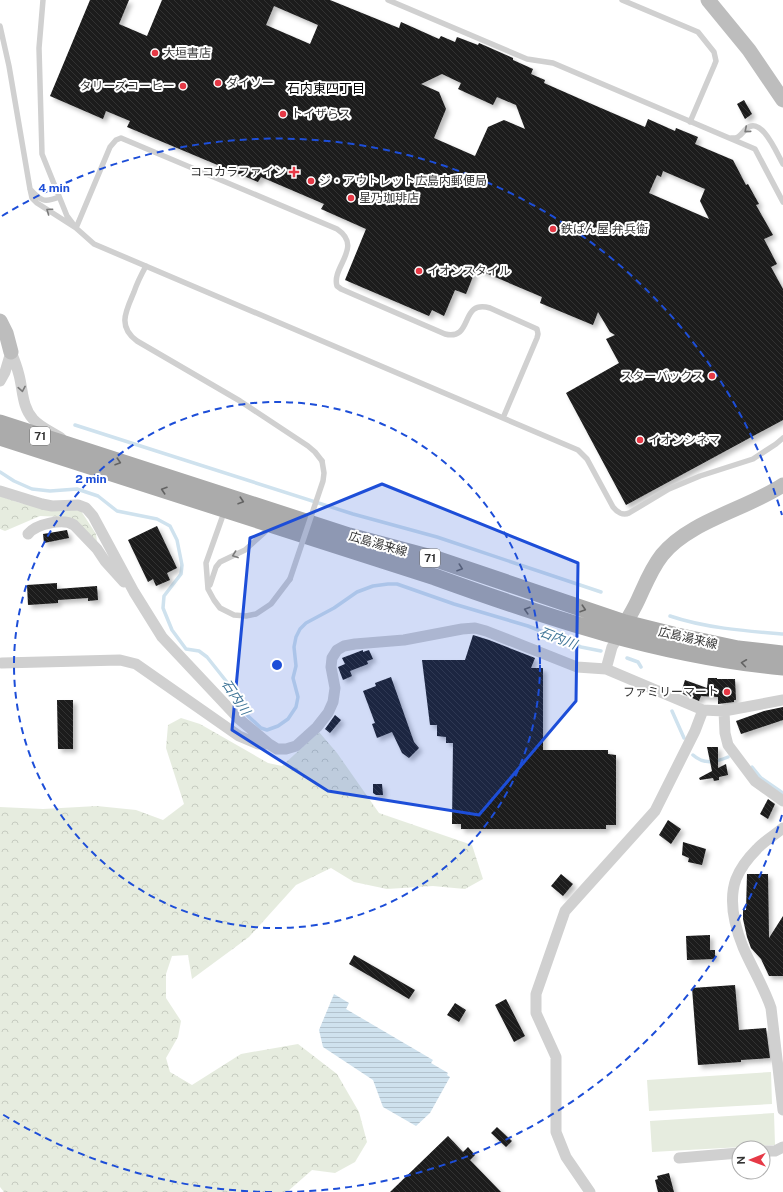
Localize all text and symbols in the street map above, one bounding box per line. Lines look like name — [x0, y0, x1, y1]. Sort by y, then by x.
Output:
place label: 大垣書店 — [163, 46, 211, 60]
marker: 大垣書店 — [150, 48, 160, 58]
place label: ダイソー — [226, 76, 274, 90]
marker: ダイソー — [213, 78, 223, 88]
place label: タリーズコーヒー — [80, 79, 175, 93]
marker: タリーズコーヒー — [178, 81, 188, 91]
district label: 石内東四丁目 — [287, 81, 365, 96]
place label: トイザらス — [291, 107, 351, 121]
marker: トイザらス — [278, 109, 288, 119]
one-way arrow — [744, 125, 752, 132]
place label: ココカラファイン — [190, 165, 286, 179]
marker: ココカラファイン — [289, 167, 299, 177]
place label: ジ・アウトレット広島内郵便局 — [319, 174, 487, 188]
marker: ジ・アウトレット広島内郵便局 — [306, 176, 316, 186]
text: 4 min — [38, 181, 70, 195]
place label: 星乃珈琲店 — [359, 191, 419, 205]
marker: 星乃珈琲店 — [346, 193, 356, 203]
one-way arrow — [47, 209, 54, 216]
place label: 鉄ぱん屋 弁兵衛 — [561, 222, 648, 236]
marker: 鉄ぱん屋 弁兵衛 — [548, 224, 558, 234]
place label: イオンスタイル — [427, 264, 511, 278]
marker: イオンスタイル — [414, 266, 424, 276]
place label: スターバックス — [620, 369, 704, 383]
marker: スターバックス — [707, 371, 717, 381]
one-way arrow — [17, 386, 26, 392]
road number: 71 — [30, 427, 50, 445]
place label: イオンシネマ — [648, 433, 720, 447]
marker: イオンシネマ — [635, 435, 645, 445]
one-way arrow — [114, 457, 121, 465]
text: 2 min — [75, 472, 107, 486]
one-way arrow — [161, 486, 168, 495]
one-way arrow — [238, 496, 245, 505]
street label: 広島湯来線 — [347, 529, 409, 559]
road number: 71 — [420, 549, 440, 567]
one-way arrow — [231, 550, 238, 559]
one-way arrow — [456, 563, 463, 571]
one-way arrow — [579, 605, 586, 613]
one-way arrow — [523, 606, 530, 615]
water label: 石内川 — [537, 624, 581, 653]
street label: 広島湯来線 — [657, 624, 719, 652]
centre of rings — [270, 658, 284, 672]
one-way arrow — [741, 659, 747, 668]
water label: 石内川 — [219, 677, 254, 719]
place label: ファミリーマート — [623, 685, 719, 699]
marker: ファミリーマート — [722, 687, 732, 697]
north arrow — [731, 1140, 771, 1180]
text: N — [735, 1156, 747, 1165]

